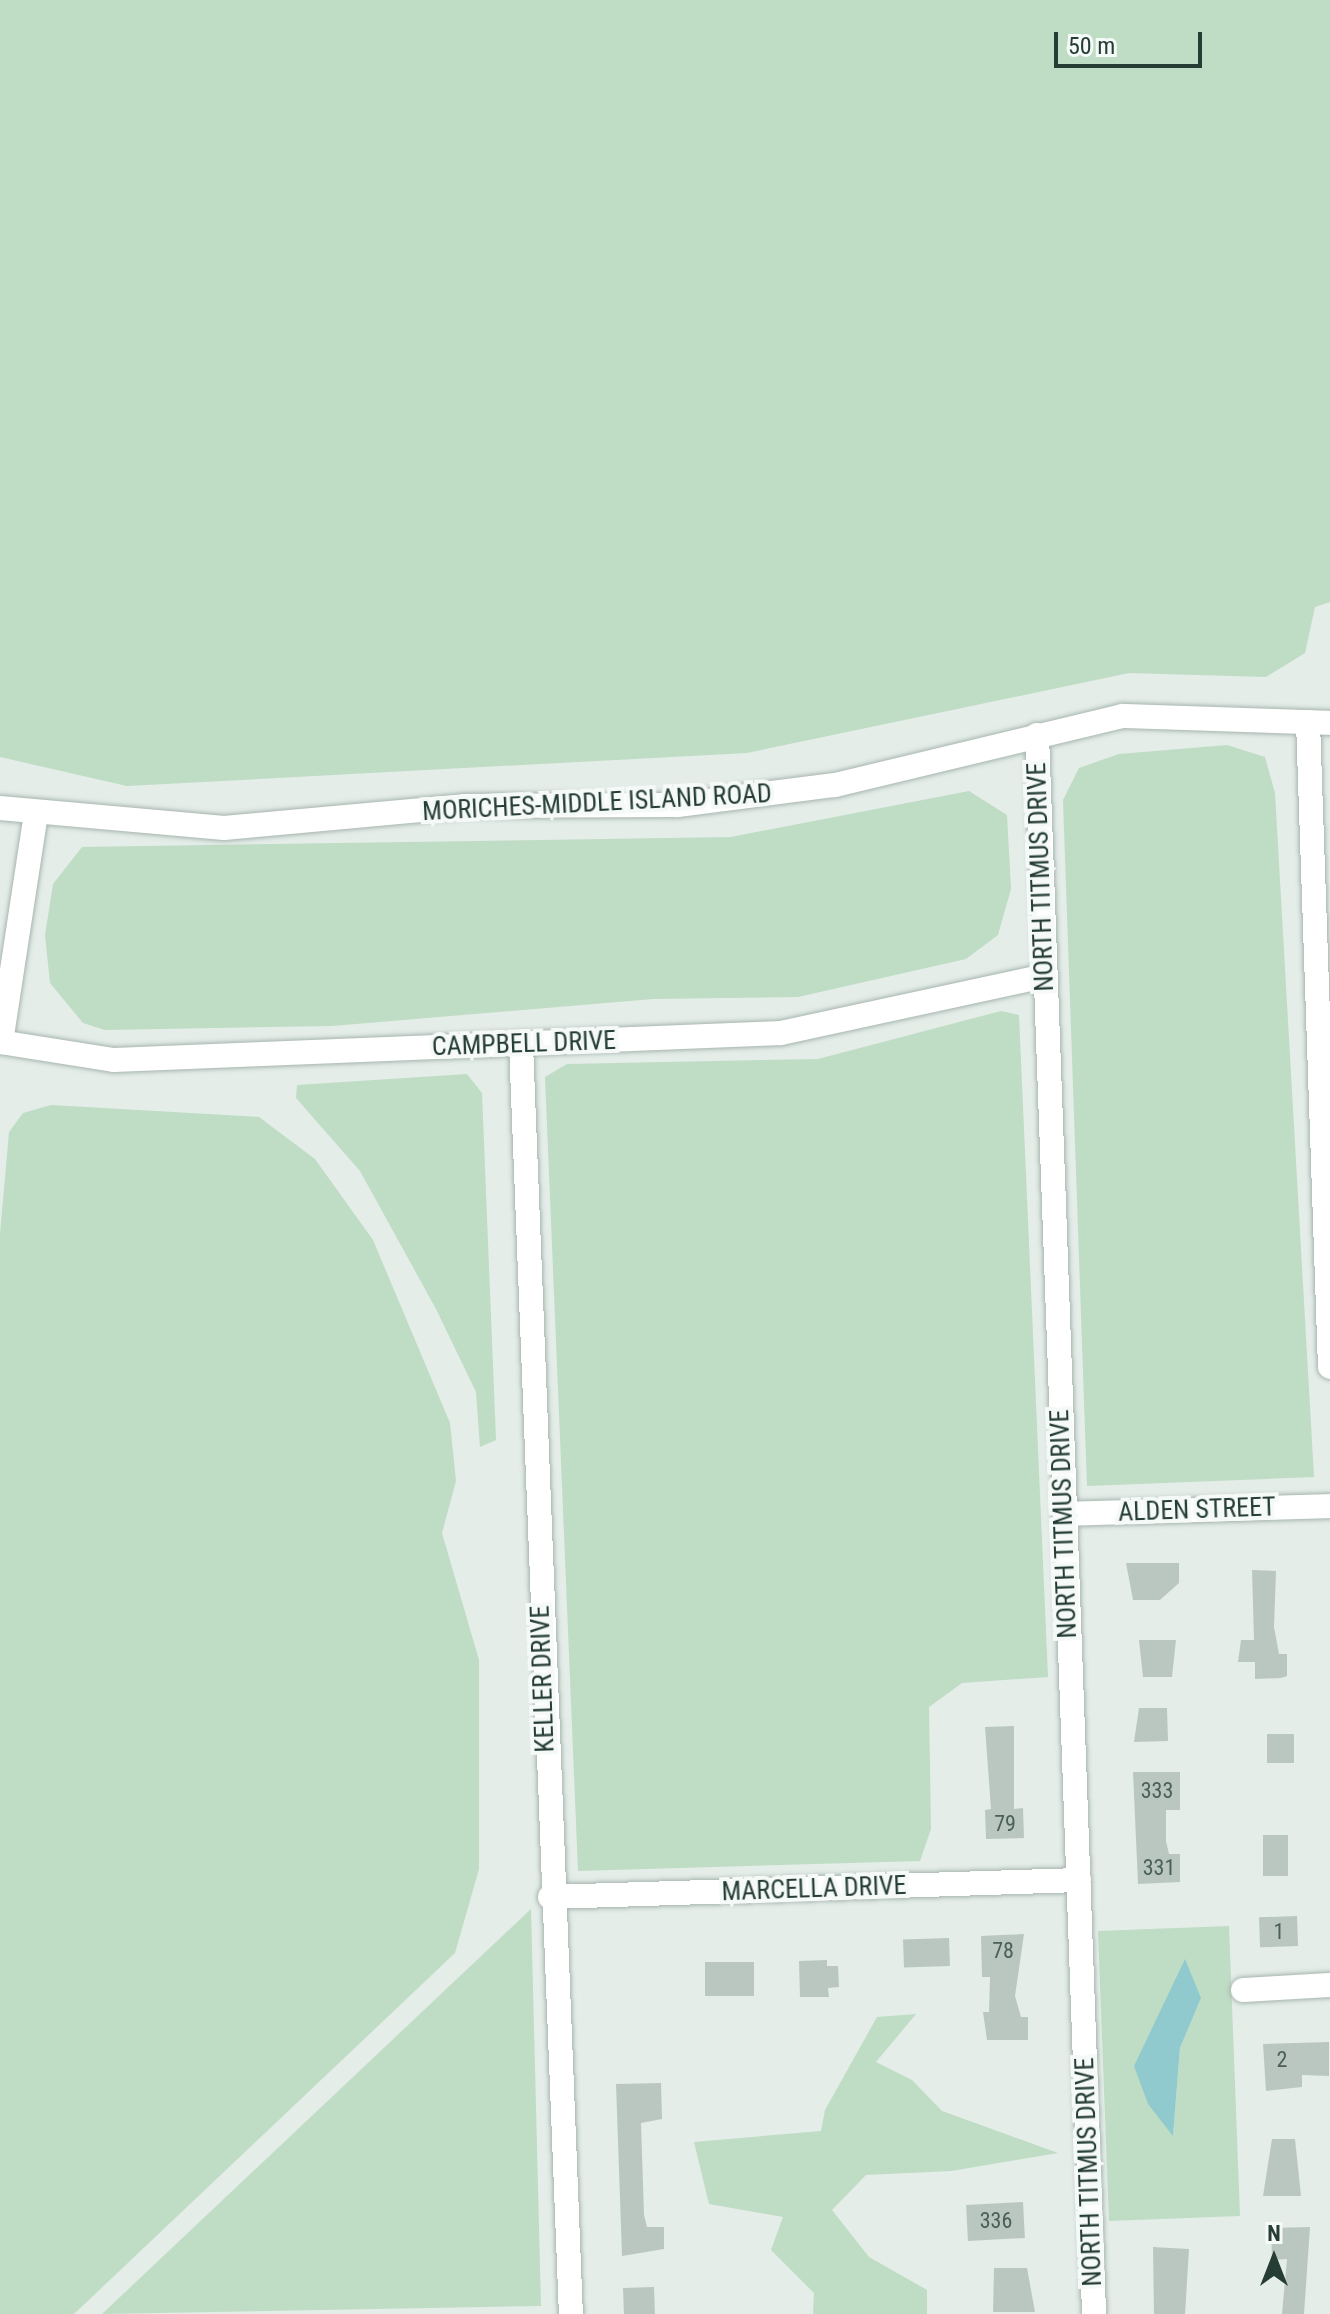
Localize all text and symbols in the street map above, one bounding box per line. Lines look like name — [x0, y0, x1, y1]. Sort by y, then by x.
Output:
scale bar — [1058, 16, 1206, 66]
text: 50 m — [1068, 32, 1115, 60]
street label: NORTH TITMUS DRIVE — [1021, 762, 1061, 992]
street label: MORICHES-MIDDLE ISLAND ROAD — [421, 778, 773, 828]
street label: CAMPBELL DRIVE — [431, 1025, 617, 1063]
street label: NORTH TITMUS DRIVE — [1044, 1409, 1084, 1639]
street label: ALDEN STREET — [1118, 1492, 1276, 1528]
street label: KELLER DRIVE — [525, 1605, 561, 1753]
house number: 333 — [1141, 1778, 1173, 1804]
house number: 79 — [994, 1811, 1016, 1837]
house number: 331 — [1143, 1855, 1175, 1881]
street label: MARCELLA DRIVE — [721, 1870, 907, 1908]
house number: 1 — [1274, 1919, 1284, 1945]
house number: 78 — [992, 1938, 1014, 1964]
house number: 2 — [1277, 2047, 1287, 2073]
street label: NORTH TITMUS DRIVE — [1069, 2057, 1109, 2287]
house number: 336 — [980, 2208, 1012, 2234]
north arrow — [1234, 2218, 1314, 2298]
text: N — [1267, 2221, 1281, 2246]

